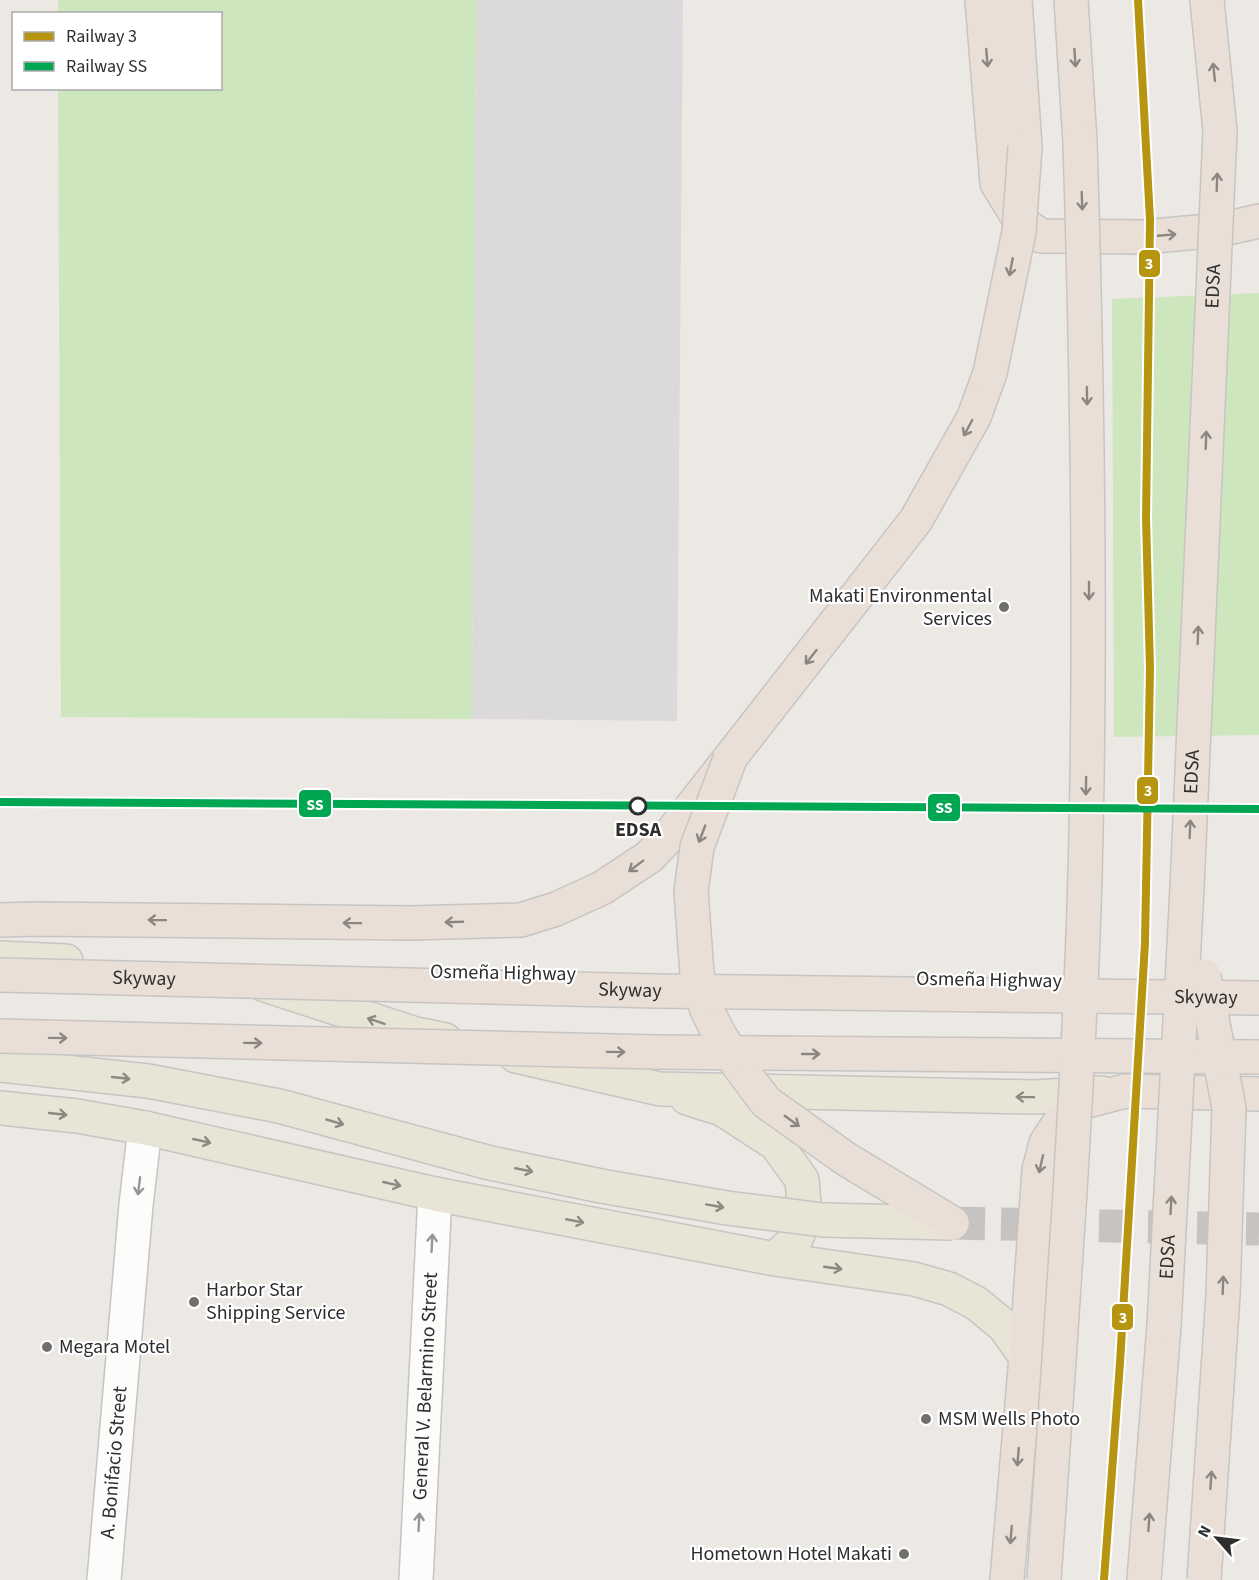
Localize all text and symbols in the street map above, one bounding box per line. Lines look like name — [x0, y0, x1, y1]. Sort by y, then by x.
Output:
legend — [12, 12, 222, 90]
text: Railway 3 — [66, 24, 137, 49]
one-way arrow — [982, 48, 993, 68]
one-way arrow — [1070, 48, 1081, 68]
text: Railway SS — [66, 54, 147, 79]
one-way arrow — [1208, 63, 1219, 83]
one-way arrow — [1212, 173, 1223, 192]
one-way arrow — [1076, 190, 1088, 210]
one-way arrow — [1156, 229, 1176, 240]
line badge: 3 — [1138, 249, 1161, 278]
text: 3 — [1145, 253, 1153, 275]
one-way arrow — [1005, 257, 1016, 276]
street label: EDSA — [1198, 263, 1228, 309]
one-way arrow — [1081, 385, 1092, 405]
one-way arrow — [962, 419, 974, 436]
one-way arrow — [1201, 430, 1212, 450]
one-way arrow — [1083, 580, 1094, 600]
place label: Makati Environmental Services — [809, 582, 992, 633]
marker: Makati Environmental Services — [997, 600, 1011, 614]
one-way arrow — [1192, 625, 1204, 645]
one-way arrow — [804, 649, 817, 665]
street label: EDSA — [1177, 749, 1207, 795]
one-way arrow — [1081, 775, 1092, 795]
line badge: 3 — [1136, 776, 1159, 805]
text: 3 — [1144, 780, 1152, 802]
line badge: SS — [298, 789, 332, 818]
line badge: SS — [927, 793, 961, 822]
text: SS — [306, 794, 324, 816]
marker: EDSA — [629, 797, 647, 815]
text: SS — [935, 797, 953, 819]
place label: EDSA — [615, 816, 662, 844]
one-way arrow — [1184, 820, 1195, 840]
one-way arrow — [696, 824, 707, 843]
one-way arrow — [629, 860, 645, 872]
one-way arrow — [148, 914, 168, 926]
one-way arrow — [445, 916, 465, 928]
one-way arrow — [343, 917, 363, 929]
street label: Osmeña Highway — [430, 958, 577, 988]
street label: Skyway — [112, 964, 177, 993]
street label: Osmeña Highway — [916, 965, 1063, 995]
street label: Skyway — [598, 976, 662, 1005]
street label: Skyway — [1174, 983, 1238, 1012]
one-way arrow — [367, 1015, 386, 1026]
one-way arrow — [48, 1032, 68, 1044]
one-way arrow — [243, 1037, 263, 1048]
one-way arrow — [606, 1046, 626, 1057]
one-way arrow — [801, 1048, 821, 1059]
one-way arrow — [110, 1073, 130, 1084]
one-way arrow — [1016, 1091, 1036, 1102]
one-way arrow — [48, 1109, 68, 1120]
one-way arrow — [784, 1115, 800, 1127]
one-way arrow — [325, 1117, 344, 1128]
one-way arrow — [192, 1136, 212, 1147]
one-way arrow — [1034, 1154, 1046, 1173]
one-way arrow — [513, 1165, 533, 1176]
one-way arrow — [133, 1176, 144, 1196]
one-way arrow — [382, 1179, 402, 1190]
one-way arrow — [1166, 1195, 1177, 1215]
one-way arrow — [705, 1200, 725, 1211]
one-way arrow — [565, 1216, 584, 1227]
one-way arrow — [426, 1233, 437, 1253]
street label: EDSA — [1152, 1234, 1183, 1280]
one-way arrow — [822, 1262, 842, 1273]
street label: General V. Belarmino Street — [406, 1271, 445, 1501]
place label: Harbor Star Shipping Service — [206, 1276, 346, 1327]
one-way arrow — [1217, 1276, 1229, 1296]
marker: Harbor Star Shipping Service — [187, 1295, 201, 1309]
line badge: 3 — [1111, 1303, 1134, 1331]
text: 3 — [1119, 1307, 1127, 1329]
place label: Megara Motel — [59, 1333, 170, 1361]
marker: Megara Motel — [40, 1340, 54, 1354]
street label: A. Bonifacio Street — [94, 1385, 135, 1540]
place label: MSM Wells Photo — [938, 1405, 1080, 1433]
marker: MSM Wells Photo — [919, 1412, 933, 1426]
one-way arrow — [1012, 1447, 1023, 1466]
one-way arrow — [1205, 1470, 1216, 1490]
north arrow — [1187, 1508, 1247, 1568]
one-way arrow — [413, 1512, 424, 1532]
one-way arrow — [1143, 1512, 1154, 1532]
text: N — [1192, 1522, 1217, 1541]
one-way arrow — [1005, 1525, 1016, 1545]
place label: Hometown Hotel Makati — [690, 1540, 892, 1568]
marker: Hometown Hotel Makati — [897, 1547, 911, 1561]

